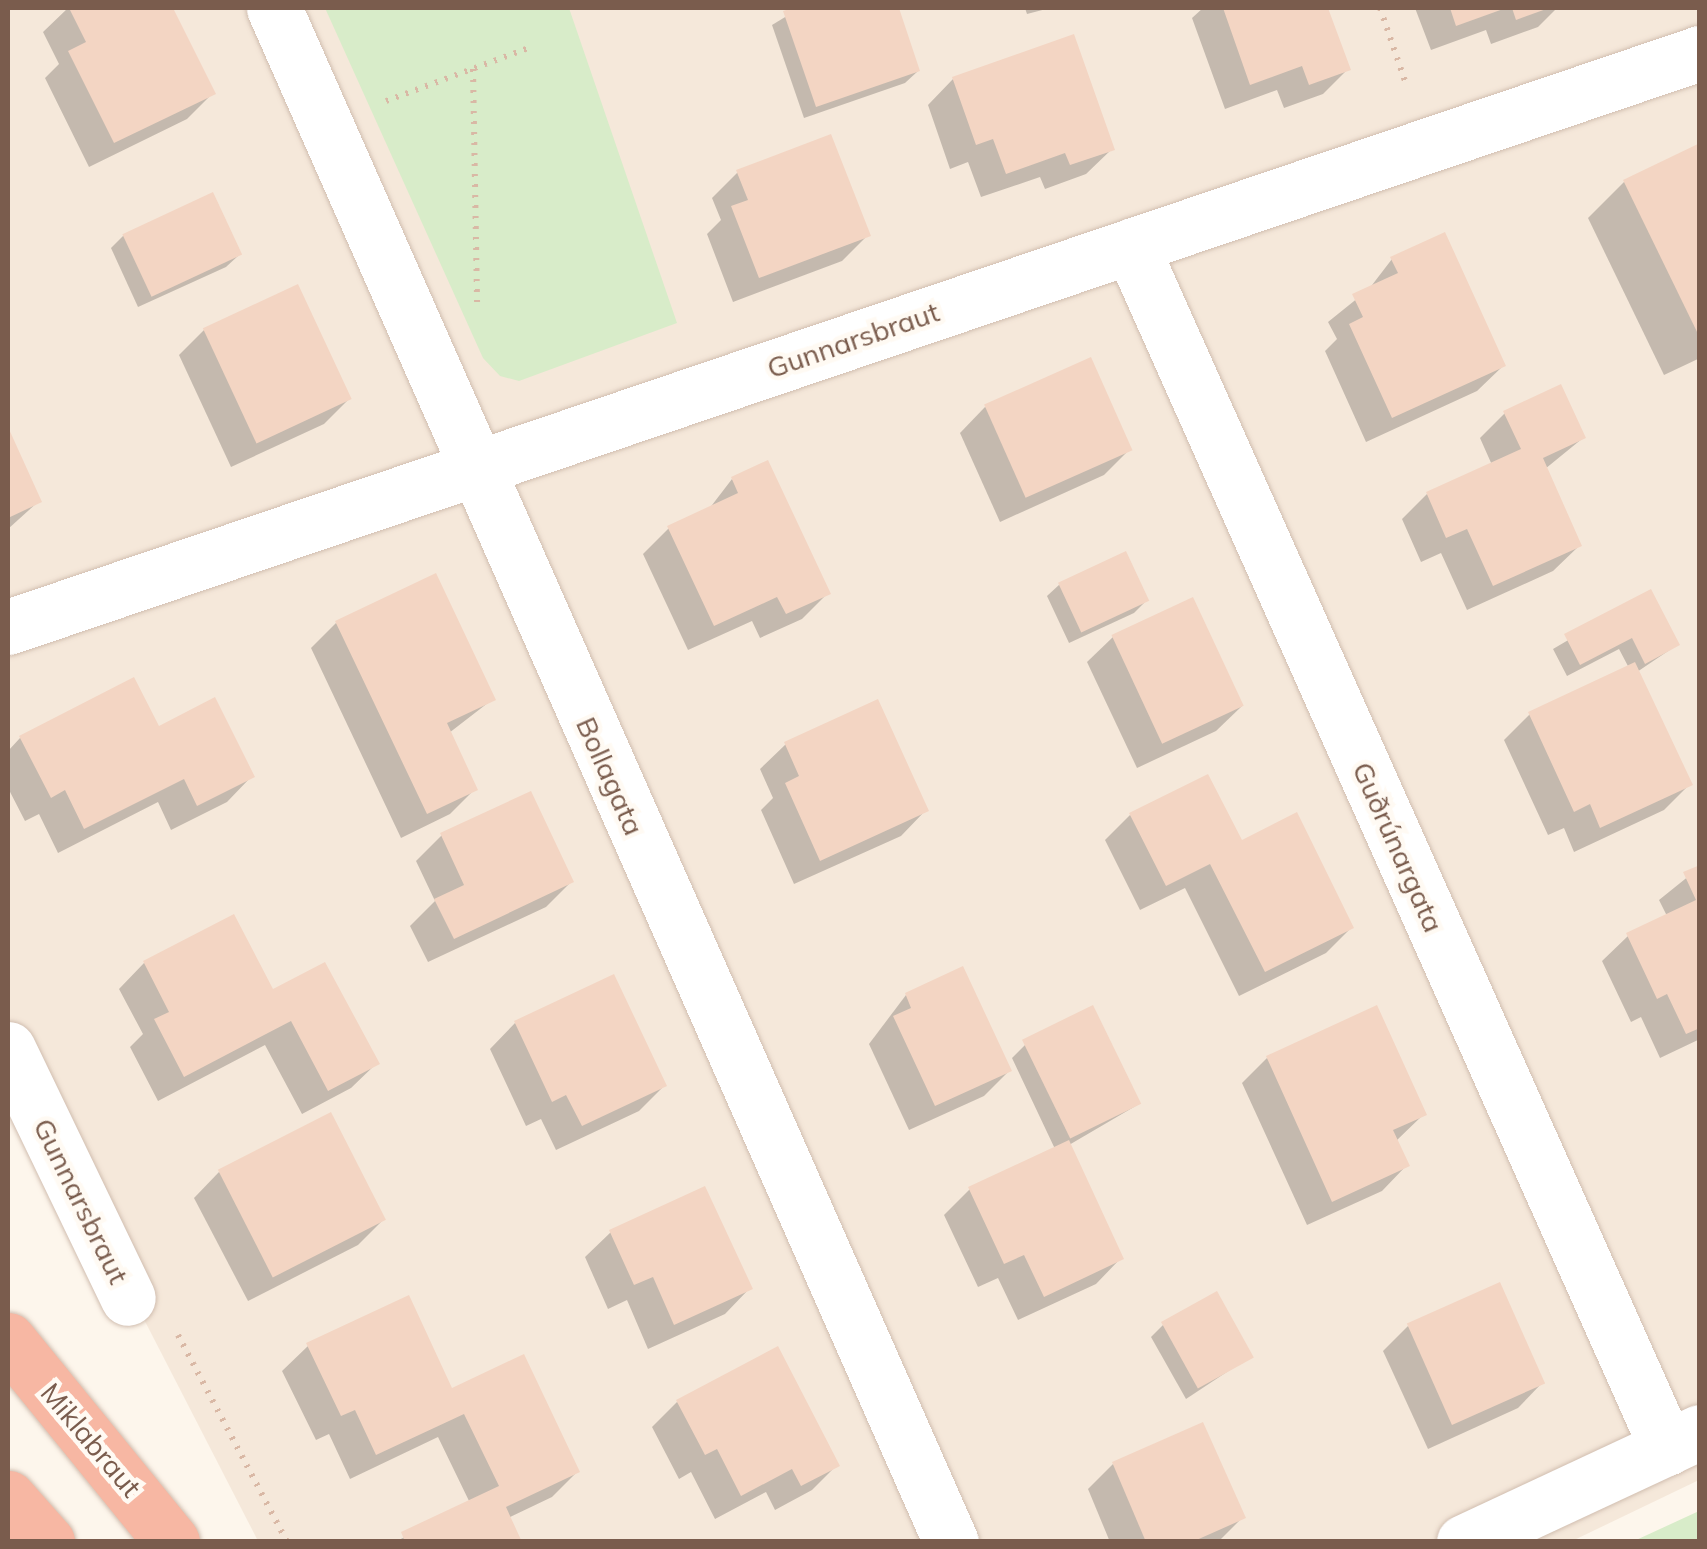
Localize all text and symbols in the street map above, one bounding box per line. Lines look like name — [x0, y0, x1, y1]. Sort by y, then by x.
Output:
street label: Gunnarsbraut — [763, 295, 943, 385]
street label: Bollagata — [569, 712, 651, 840]
street label: Guðrúnargata — [1346, 757, 1450, 937]
street label: Gunnarsbraut — [27, 1113, 135, 1289]
street label: Miklabraut — [34, 1376, 148, 1504]

